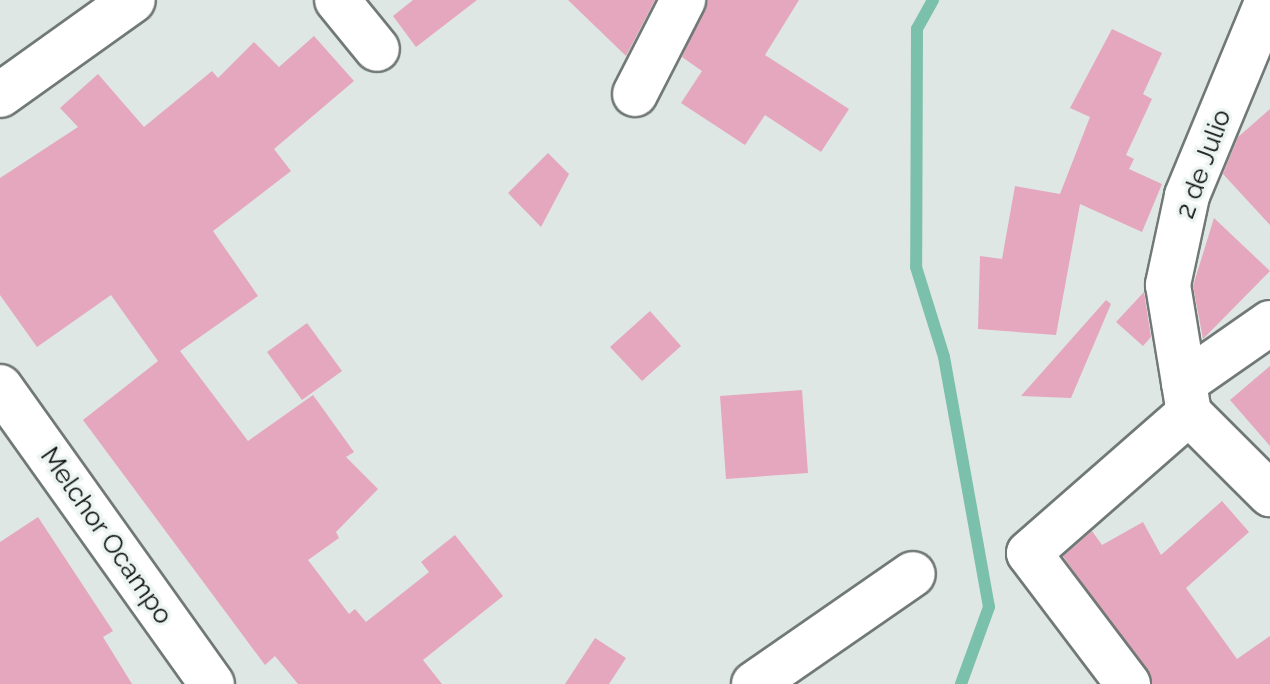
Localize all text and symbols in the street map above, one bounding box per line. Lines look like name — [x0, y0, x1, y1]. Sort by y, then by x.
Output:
street label: 2 de Julio — [1170, 105, 1238, 223]
street label: Melchor Ocampo — [33, 441, 179, 631]

